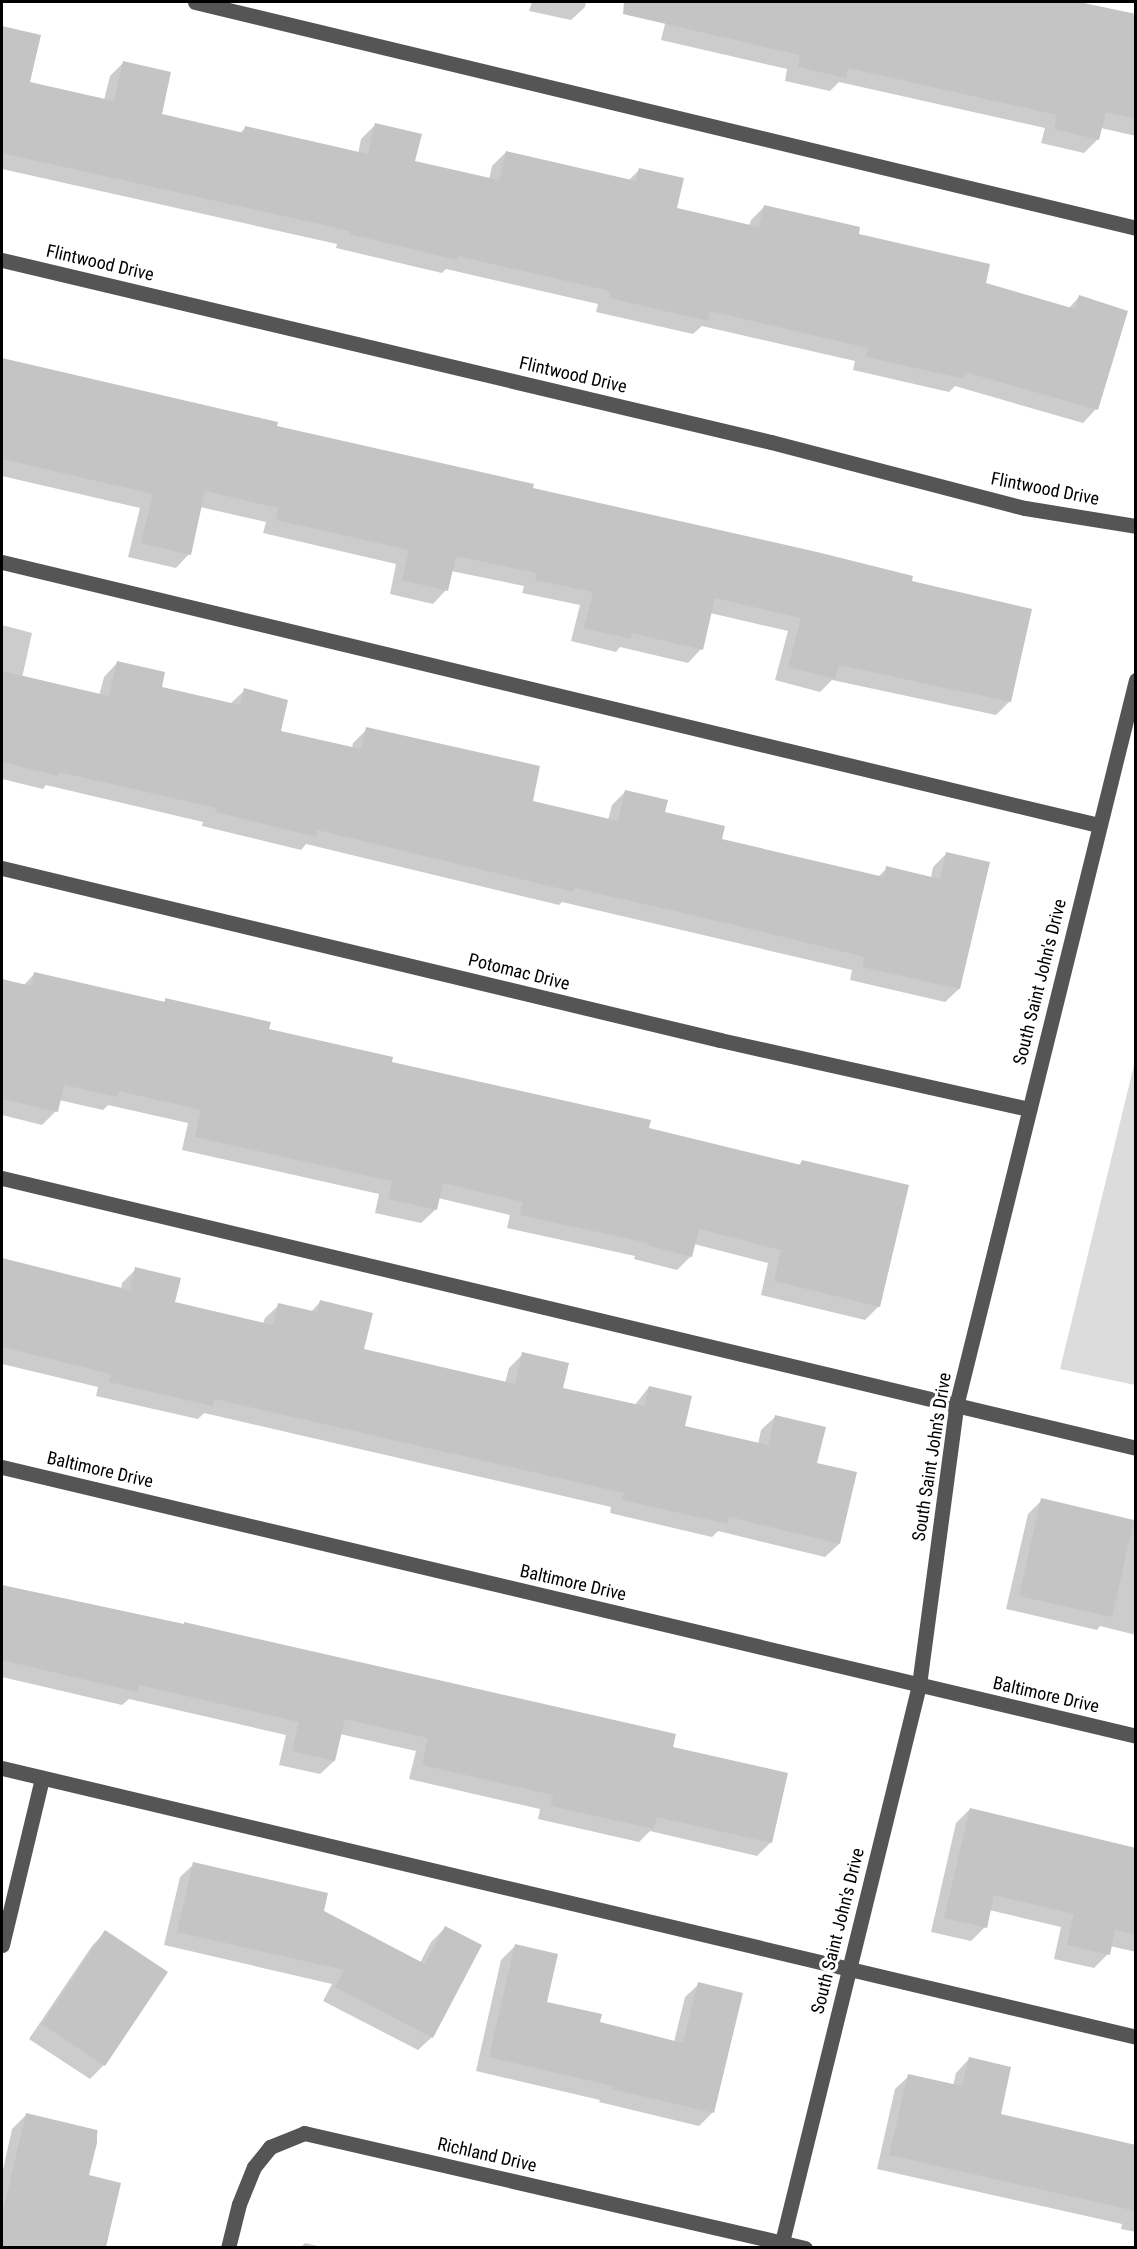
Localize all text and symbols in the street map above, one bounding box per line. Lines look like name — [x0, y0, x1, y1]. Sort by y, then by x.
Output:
street label: Flintwood Drive — [44, 240, 156, 286]
street label: Flintwood Drive — [517, 352, 629, 398]
street label: Flintwood Drive — [989, 468, 1101, 510]
street label: South Saint John's Drive — [1009, 897, 1071, 1067]
street label: Potomac Drive — [466, 949, 572, 995]
street label: South Saint John's Drive — [908, 1371, 956, 1543]
street label: Baltimore Drive — [45, 1447, 155, 1493]
street label: Baltimore Drive — [518, 1560, 628, 1606]
street label: Baltimore Drive — [991, 1672, 1101, 1718]
street label: South Saint John's Drive — [807, 1846, 869, 2016]
street label: Richland Drive — [435, 2133, 539, 2177]

